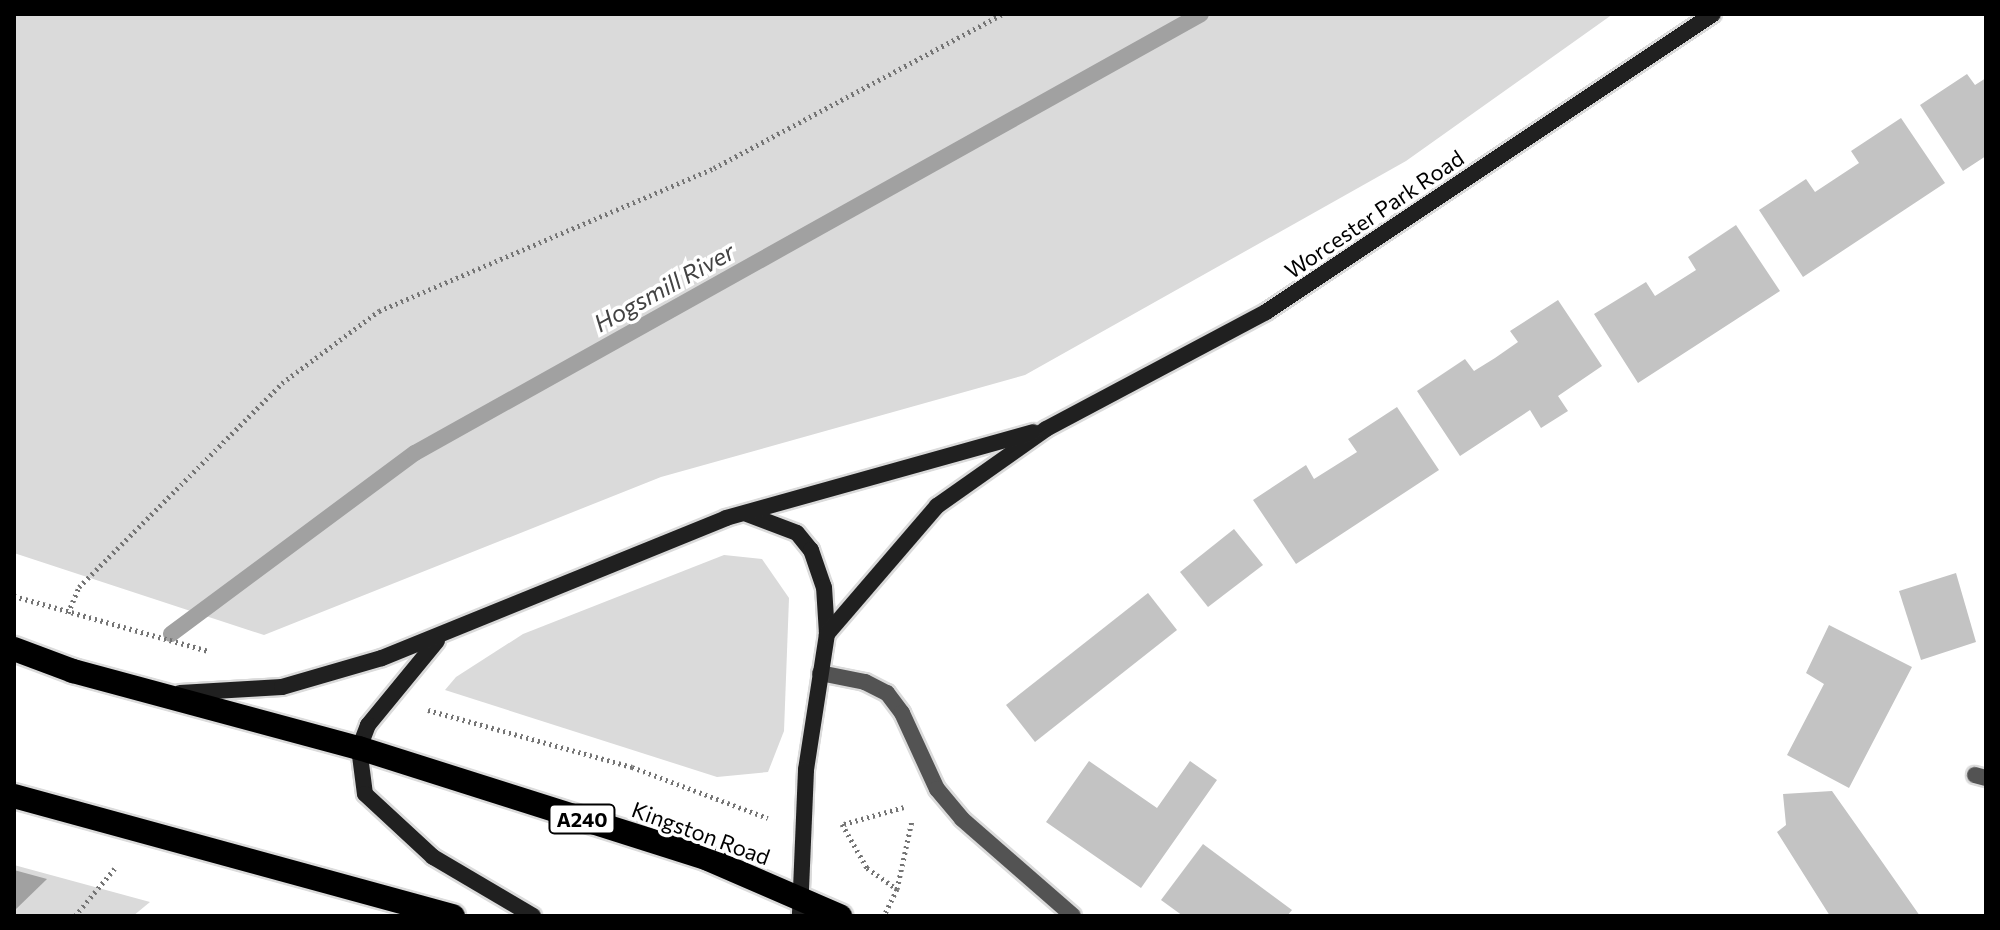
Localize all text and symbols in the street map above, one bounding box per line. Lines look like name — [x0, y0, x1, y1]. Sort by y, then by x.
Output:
street label: Worcester Park Road — [1280, 144, 1468, 284]
water label: Hogsmill River — [588, 236, 740, 338]
street label: Kingston Road — [628, 796, 774, 870]
road number: A240 — [548, 803, 616, 835]

